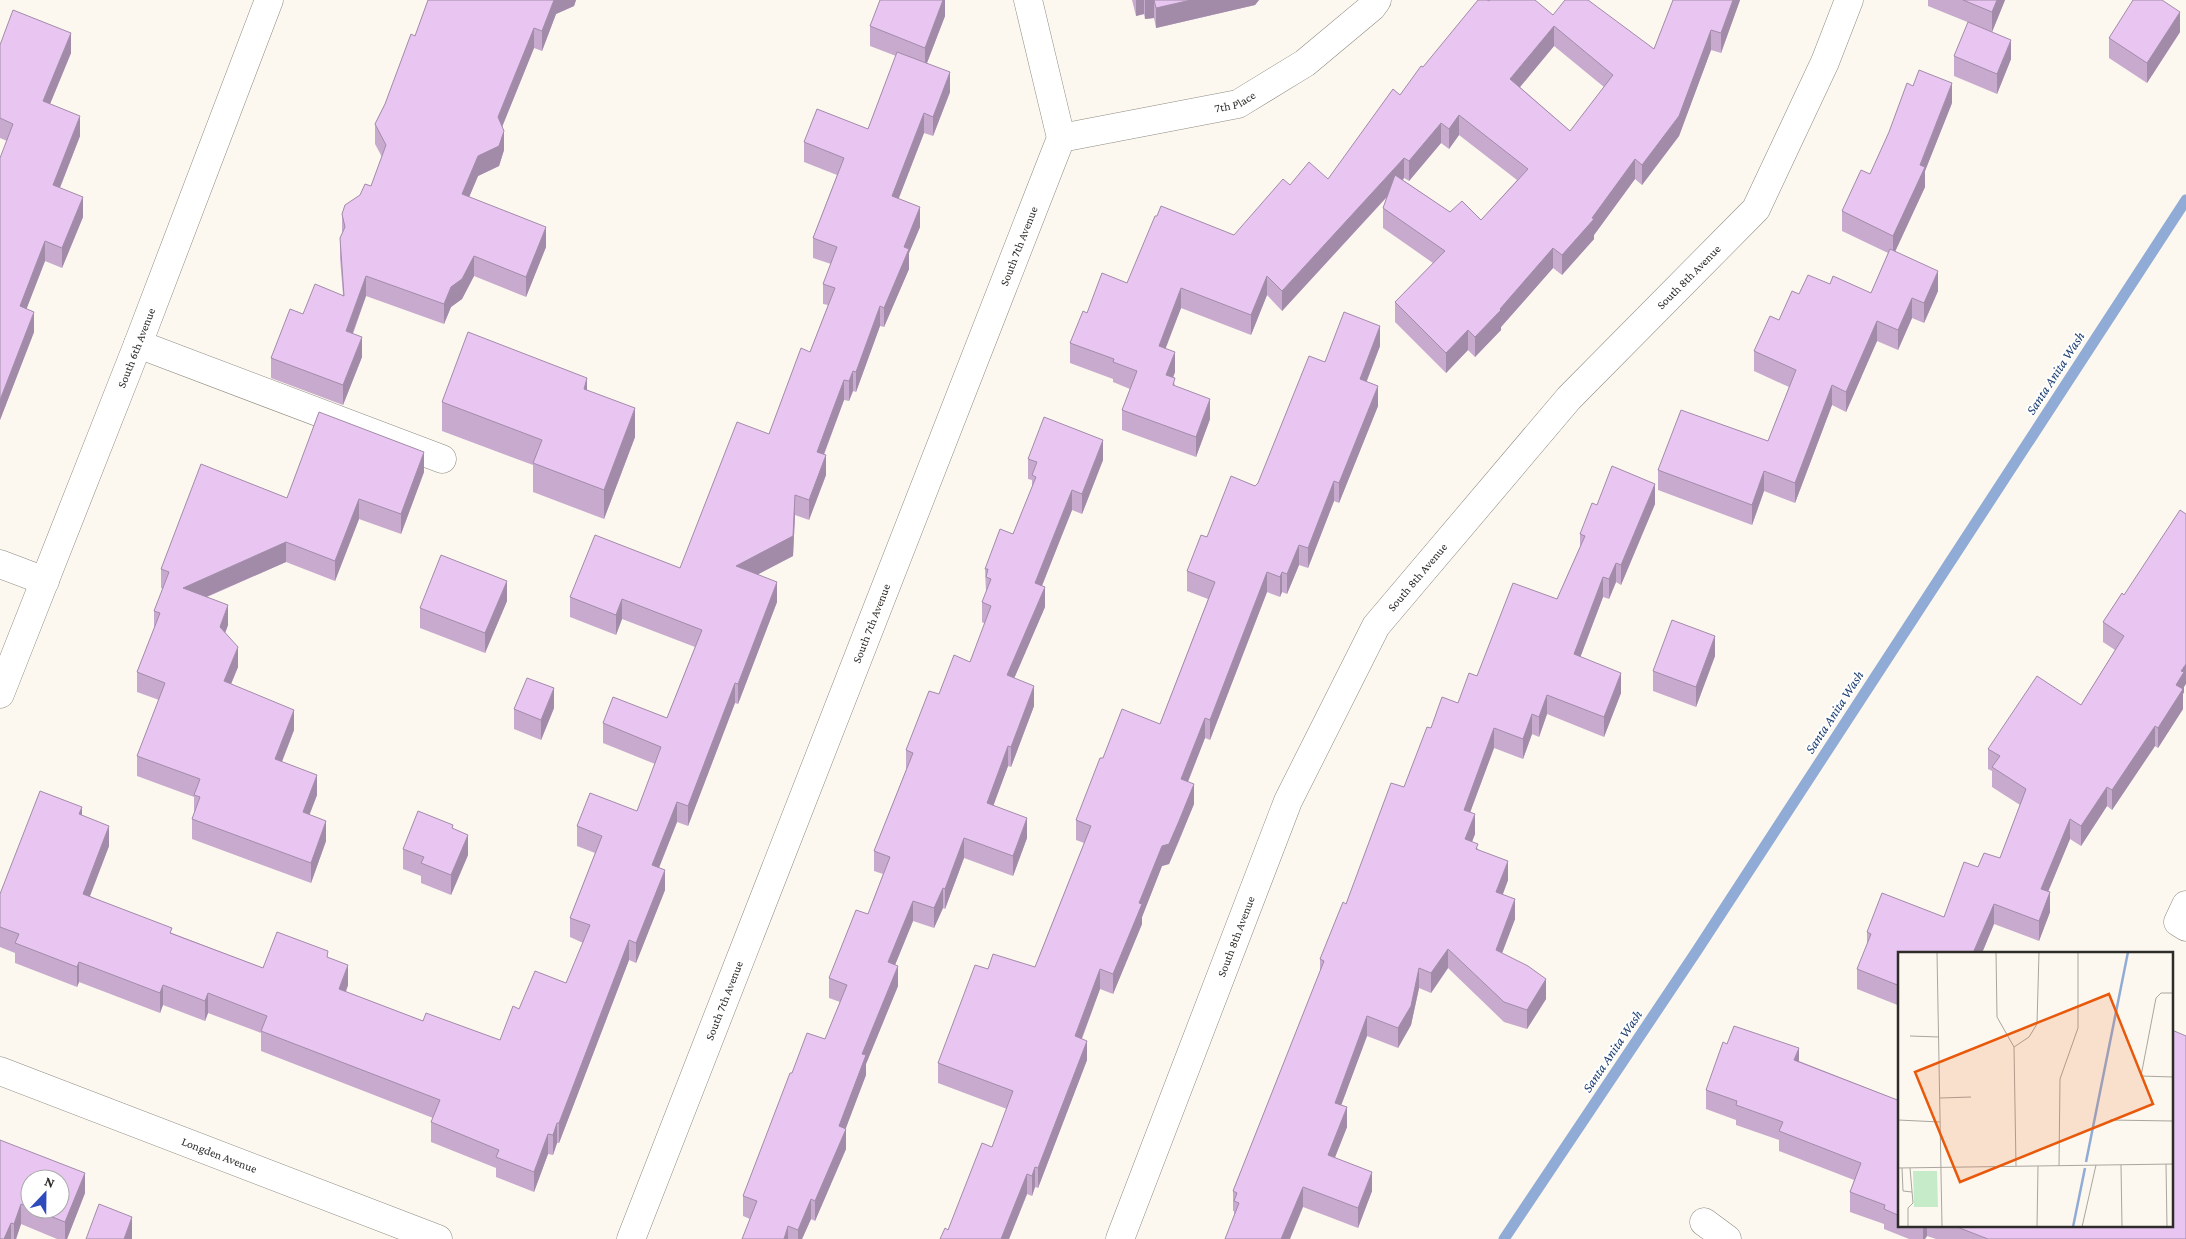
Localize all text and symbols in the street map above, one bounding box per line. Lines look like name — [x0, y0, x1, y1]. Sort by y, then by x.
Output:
street label: 7th Place — [1213, 88, 1258, 115]
street label: South 7th Avenue — [997, 204, 1041, 288]
street label: South 8th Avenue — [1654, 242, 1724, 312]
street label: South 6th Avenue — [114, 306, 158, 390]
water label: Santa Anita Wash — [2022, 328, 2088, 417]
street label: South 8th Avenue — [1385, 540, 1450, 614]
street label: South 7th Avenue — [850, 582, 893, 665]
water label: Santa Anita Wash — [1801, 667, 1867, 756]
street label: South 8th Avenue — [1214, 894, 1258, 979]
inset map — [1898, 952, 2174, 1226]
street label: South 7th Avenue — [702, 959, 746, 1042]
water label: Santa Anita Wash — [1579, 1007, 1645, 1095]
street label: Longden Avenue — [180, 1134, 259, 1176]
north arrow — [20, 1169, 70, 1219]
text: N — [42, 1173, 58, 1191]

